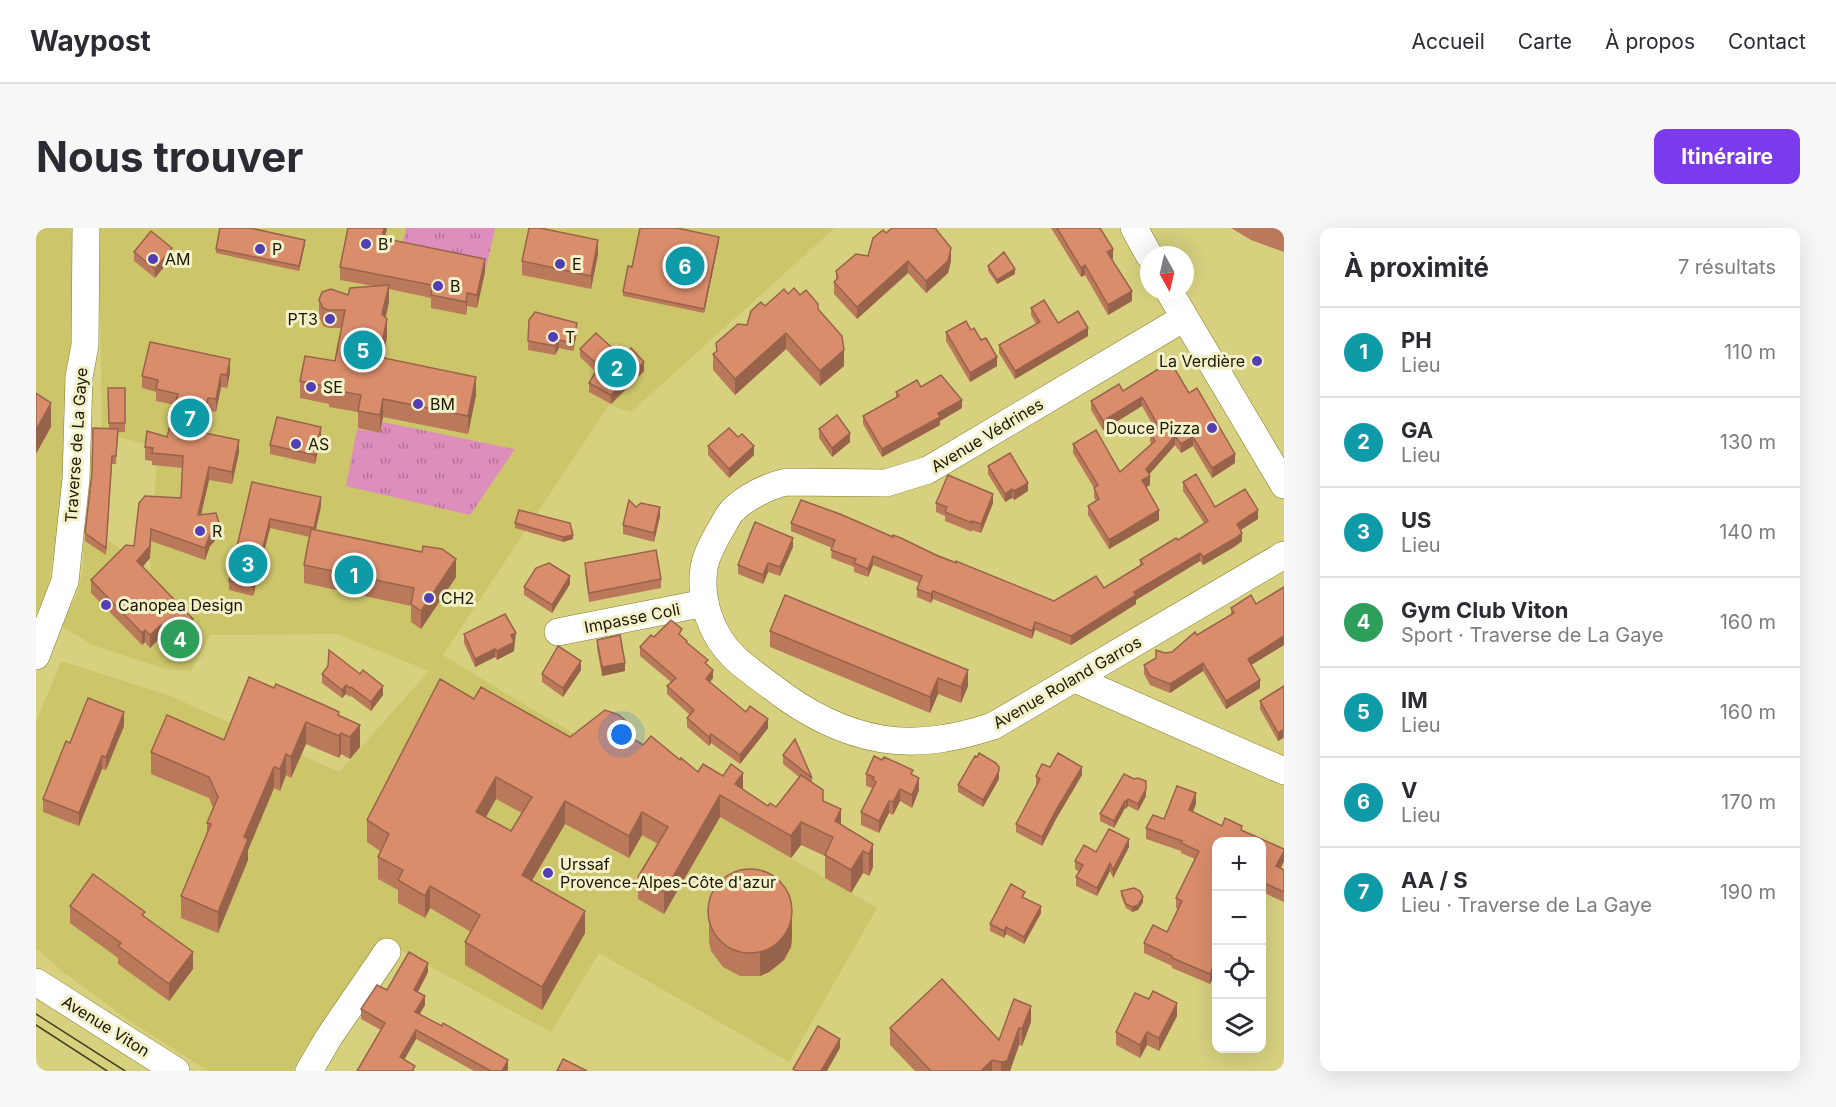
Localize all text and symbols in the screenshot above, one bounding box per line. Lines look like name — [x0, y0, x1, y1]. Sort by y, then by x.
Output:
text: Waypost — [30, 24, 151, 58]
text: Accueil — [1411, 29, 1485, 54]
text: Carte — [1518, 29, 1572, 54]
text: À propos — [1605, 29, 1695, 54]
text: Contact — [1728, 29, 1806, 54]
button: Itinéraire — [1654, 129, 1800, 184]
text: Nous trouver — [36, 131, 303, 182]
place label: B' — [378, 234, 393, 254]
marker: B' — [359, 237, 373, 251]
place label: P — [272, 239, 282, 259]
marker: P — [253, 242, 267, 256]
pin: 6 — [666, 243, 704, 288]
north arrow — [1140, 246, 1194, 300]
place label: AM — [165, 249, 191, 269]
marker: AM — [146, 252, 160, 266]
text: À proximité — [1344, 252, 1489, 283]
place label: E — [572, 254, 582, 274]
text: 7 résultats — [1678, 255, 1776, 279]
marker: E — [553, 257, 567, 271]
place label: B — [450, 276, 460, 296]
marker: B — [431, 279, 445, 293]
place label: PT3 — [288, 309, 318, 329]
marker: PT3 — [323, 312, 337, 326]
place label: T — [565, 327, 575, 347]
text: PH — [1401, 327, 1432, 353]
pin: 5 — [344, 328, 382, 372]
marker: T — [546, 330, 560, 344]
text: 1 — [1359, 340, 1368, 364]
text: 110 m — [1724, 340, 1776, 364]
pin: 2 — [598, 346, 636, 390]
place label: La Verdière — [1159, 351, 1245, 371]
text: Lieu — [1401, 353, 1441, 377]
marker: La Verdière — [1250, 354, 1264, 368]
street label: Traverse de La Gaye — [61, 367, 91, 523]
place label: SE — [323, 377, 343, 397]
marker: SE — [304, 380, 318, 394]
place label: BM — [430, 394, 455, 414]
street label: Avenue Védrines — [927, 394, 1047, 476]
pin: 7 — [170, 396, 210, 441]
marker: BM — [411, 397, 425, 411]
text: GA — [1401, 417, 1433, 443]
place label: Douce Pizza — [1106, 418, 1200, 438]
marker: Douce Pizza — [1205, 421, 1219, 435]
text: 2 — [1357, 430, 1370, 454]
text: 130 m — [1720, 430, 1776, 454]
place label: AS — [308, 434, 329, 454]
marker: AS — [289, 437, 303, 451]
text: Lieu — [1401, 443, 1441, 467]
text: US — [1401, 507, 1432, 533]
text: 3 — [1357, 520, 1370, 544]
text: 140 m — [1719, 520, 1776, 544]
place label: R — [212, 521, 222, 541]
marker: R — [193, 524, 207, 538]
text: Lieu — [1401, 533, 1441, 557]
pin: 3 — [228, 542, 268, 586]
pin: 1 — [334, 552, 374, 598]
place label: CH2 — [441, 588, 474, 608]
marker: CH2 — [422, 591, 436, 605]
place label: Canopea Design — [118, 595, 243, 615]
text: Gym Club Viton — [1401, 597, 1568, 623]
marker: Canopea Design — [99, 598, 113, 612]
street label: Impasse Coli — [582, 599, 682, 637]
text: 4 — [1357, 610, 1370, 634]
text: 160 m — [1720, 610, 1776, 634]
pin: 4 — [160, 616, 200, 662]
text: Sport · Traverse de La Gaye — [1401, 623, 1664, 647]
street label: Avenue Roland Garros — [989, 631, 1145, 733]
text: IM — [1401, 687, 1428, 713]
text: 5 — [1357, 700, 1370, 724]
text: 160 m — [1720, 700, 1776, 724]
text: Lieu — [1401, 713, 1441, 737]
your location — [607, 720, 636, 749]
text: V — [1401, 777, 1417, 803]
text: 6 — [1357, 790, 1370, 814]
text: 170 m — [1721, 790, 1776, 814]
text: Lieu — [1401, 803, 1441, 827]
map controls — [1212, 837, 1266, 1053]
button: + — [1212, 837, 1266, 891]
place label: Urssaf Provence-Alpes-Côte d'azur — [560, 854, 776, 892]
marker: Urssaf Provence-Alpes-Côte d'azur — [541, 866, 555, 880]
text: AA / S — [1401, 867, 1468, 893]
text: 7 — [1358, 880, 1369, 904]
text: 190 m — [1720, 880, 1776, 904]
button: − — [1212, 891, 1266, 945]
text: Lieu · Traverse de La Gaye — [1401, 893, 1652, 917]
button: locate — [1212, 945, 1266, 999]
street label: Avenue Viton — [58, 991, 154, 1061]
button: layers — [1212, 999, 1266, 1053]

